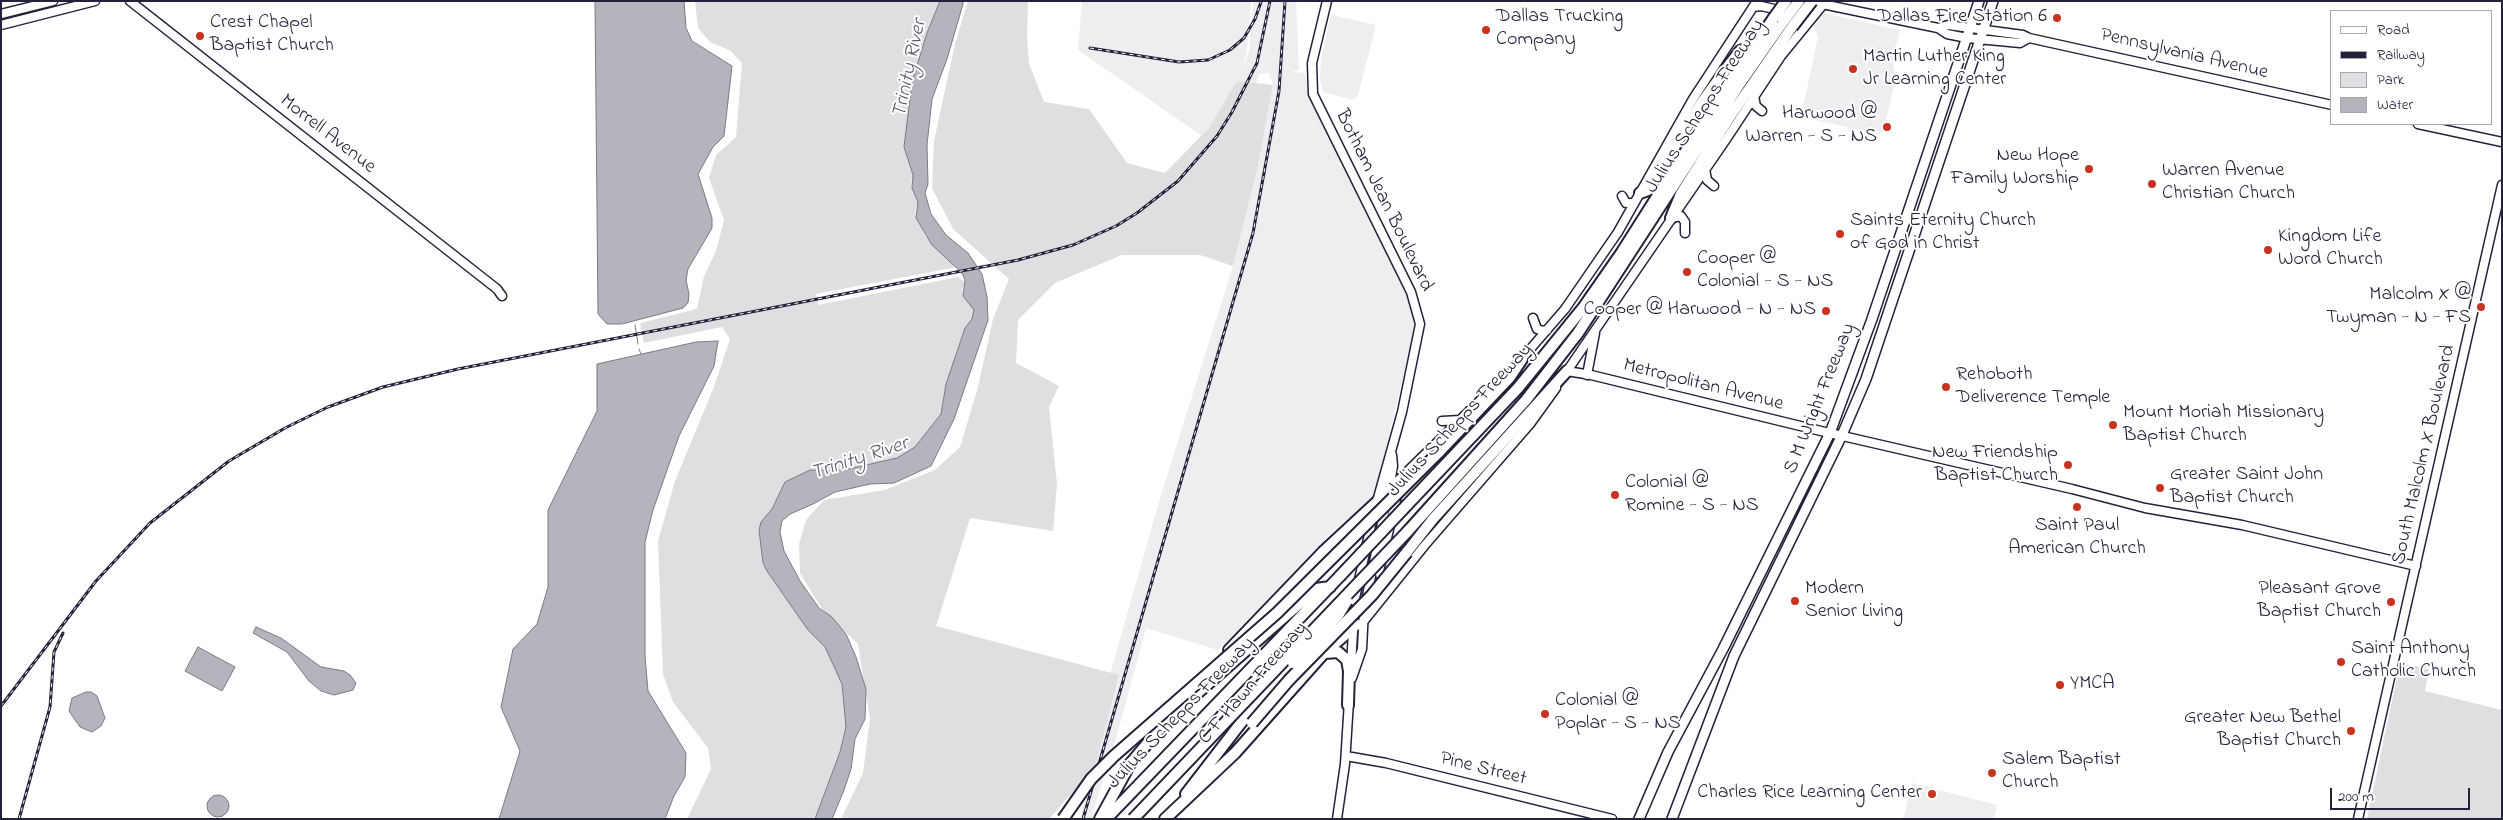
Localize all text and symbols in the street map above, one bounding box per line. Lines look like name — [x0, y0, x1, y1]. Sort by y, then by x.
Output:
place label: Dallas Trucking Company — [1496, 6, 1623, 53]
place label: Dallas Fire Station 6 — [1877, 6, 2047, 30]
legend — [2330, 10, 2493, 125]
place label: Crest Chapel Baptist Church — [210, 12, 334, 59]
marker: Dallas Fire Station 6 — [2051, 12, 2063, 24]
street label: Julius Schepps Freeway — [1641, 16, 1771, 198]
water label: Trinity River — [888, 17, 934, 121]
text: Road — [2377, 19, 2410, 41]
marker: Dallas Trucking Company — [1480, 24, 1492, 36]
street label: Pennsylvania Avenue — [2098, 24, 2270, 86]
marker: Crest Chapel Baptist Church — [194, 30, 206, 42]
text: Railway — [2377, 44, 2425, 66]
place label: Martin Luther King Jr Learning Center — [1863, 46, 2006, 93]
marker: Martin Luther King Jr Learning Center — [1847, 63, 1859, 75]
text: Park — [2377, 69, 2404, 91]
street label: Morrell Avenue — [274, 90, 380, 180]
text: Water — [2377, 94, 2413, 116]
place label: Harwood @ Warren - S - NS — [1745, 103, 1877, 150]
street label: Botham Jean Boulevard — [1329, 106, 1437, 296]
marker: Harwood @ Warren - S - NS — [1881, 121, 1893, 133]
place label: New Hope Family Worship — [1950, 145, 2079, 192]
place label: Warren Avenue Christian Church — [2162, 160, 2295, 207]
marker: New Hope Family Worship — [2083, 163, 2095, 175]
marker: Warren Avenue Christian Church — [2146, 178, 2158, 190]
place label: Saints Eternity Church of God in Christ — [1850, 210, 2036, 257]
place label: Kingdom Life Word Church — [2278, 226, 2383, 273]
marker: Saints Eternity Church of God in Christ — [1834, 228, 1846, 240]
marker: Kingdom Life Word Church — [2262, 244, 2274, 256]
place label: Cooper @ Colonial - S - NS — [1697, 248, 1833, 295]
marker: Cooper @ Colonial - S - NS — [1681, 266, 1693, 278]
place label: Malcolm X @ Twyman - N - FS — [2326, 284, 2471, 331]
place label: Cooper @ Harwood - N - NS — [1583, 299, 1816, 323]
marker: Malcolm X @ Twyman - N - FS — [2475, 301, 2487, 313]
marker: Cooper @ Harwood - N - NS — [1820, 305, 1832, 317]
street label: S M Wright Freeway — [1780, 320, 1862, 478]
street label: Julius Schepps Freeway — [1383, 339, 1539, 503]
street label: South Malcolm X Boulevard — [2388, 343, 2462, 567]
street label: Metropolitan Avenue — [1620, 354, 1786, 418]
place label: Rehoboth Deliverence Temple — [1956, 364, 2110, 411]
marker: Rehoboth Deliverence Temple — [1940, 381, 1952, 393]
place label: Mount Moriah Missionary Baptist Church — [2123, 402, 2324, 449]
marker: Mount Moriah Missionary Baptist Church — [2107, 419, 2119, 431]
water label: Trinity River — [808, 432, 912, 488]
place label: New Friendship Baptist Church — [1932, 442, 2058, 489]
marker: New Friendship Baptist Church — [2062, 459, 2074, 471]
place label: Greater Saint John Baptist Church — [2170, 464, 2323, 511]
place label: Colonial @ Romine - S - NS — [1625, 472, 1759, 519]
marker: Greater Saint John Baptist Church — [2154, 482, 2166, 494]
marker: Colonial @ Romine - S - NS — [1609, 489, 1621, 501]
marker: Saint Paul American Church — [2071, 501, 2083, 513]
place label: Saint Paul American Church — [2008, 515, 2146, 562]
place label: Modern Senior Living — [1805, 578, 1903, 625]
place label: Pleasant Grove Baptist Church — [2257, 578, 2381, 625]
marker: Modern Senior Living — [1789, 595, 1801, 607]
marker: Pleasant Grove Baptist Church — [2385, 596, 2397, 608]
street label: C F Hawn Freeway — [1194, 618, 1314, 750]
street label: Julius Schepps Freeway — [1103, 633, 1261, 795]
place label: Saint Anthony Catholic Church — [2351, 638, 2476, 685]
marker: Saint Anthony Catholic Church — [2335, 656, 2347, 668]
place label: YMCA — [2070, 673, 2115, 697]
marker: YMCA — [2054, 679, 2066, 691]
place label: Colonial @ Poplar - S - NS — [1555, 690, 1681, 737]
place label: Greater New Bethel Baptist Church — [2184, 707, 2341, 754]
marker: Colonial @ Poplar - S - NS — [1539, 708, 1551, 720]
marker: Greater New Bethel Baptist Church — [2345, 725, 2357, 737]
street label: Pine Street — [1437, 748, 1529, 792]
place label: Salem Baptist Church — [2002, 749, 2121, 796]
marker: Salem Baptist Church — [1986, 767, 1998, 779]
scale bar — [2333, 778, 2473, 810]
place label: Charles Rice Learning Center — [1697, 782, 1922, 806]
text: 200 m — [2338, 786, 2374, 808]
marker: Charles Rice Learning Center — [1926, 788, 1938, 800]

